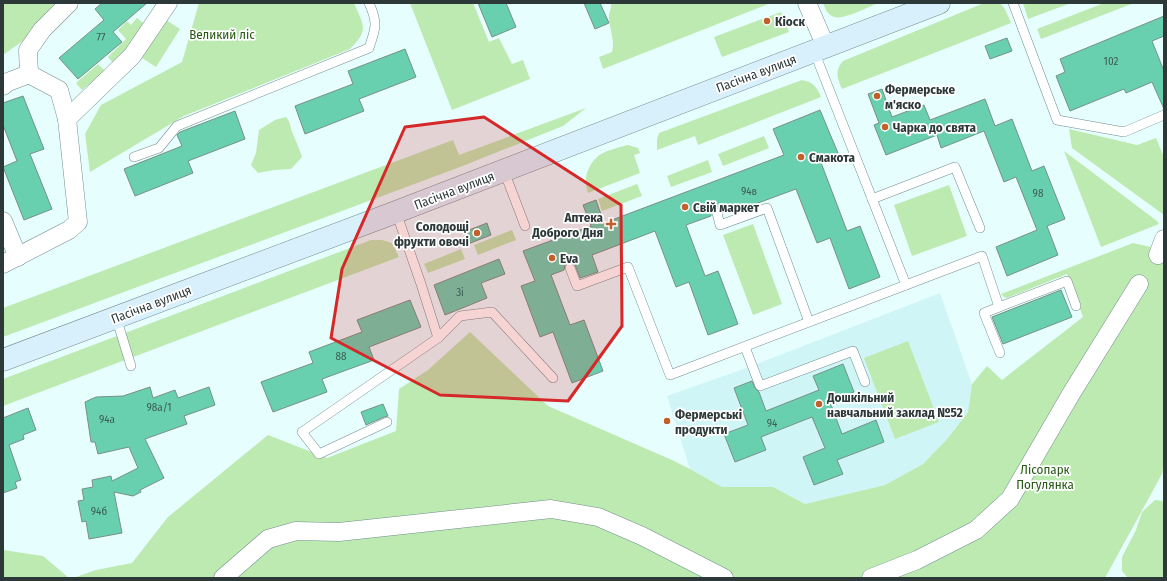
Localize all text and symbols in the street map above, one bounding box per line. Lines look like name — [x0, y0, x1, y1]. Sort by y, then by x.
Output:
place label: Кіоск — [775, 14, 805, 29]
marker: Кіоск — [762, 16, 772, 26]
park label: Великий ліс — [189, 27, 255, 42]
house number: 77 — [97, 31, 106, 44]
street label: Пасічна вулиця — [714, 51, 798, 96]
house number: 102 — [1104, 55, 1119, 68]
place label: Фермерське м'яско — [885, 82, 955, 112]
marker: Фермерське м'яско — [872, 91, 882, 101]
place label: Чарка до свята — [893, 120, 976, 135]
marker: Чарка до свята — [880, 122, 890, 132]
place label: Смакота — [809, 150, 855, 165]
marker: Смакота — [796, 152, 806, 162]
street label: Пасічна вулиця — [412, 168, 496, 213]
house number: 94в — [741, 185, 757, 198]
house number: 98 — [1033, 187, 1044, 200]
place label: Свій маркет — [693, 200, 759, 215]
marker: Свій маркет — [680, 202, 690, 212]
place label: Аптека Доброго Дня — [531, 210, 604, 240]
place label: Солодощі фрукти овочі — [394, 219, 469, 249]
marker: Аптека Доброго Дня — [606, 219, 616, 229]
marker: Солодощі фрукти овочі — [472, 228, 482, 238]
place label: Eva — [560, 251, 579, 266]
marker: Eva — [547, 253, 557, 263]
street label: Пасічна вулиця — [109, 282, 193, 327]
house number: 3і — [456, 286, 464, 299]
house number: 88 — [336, 350, 347, 363]
place label: Дошкільний навчальний заклад №52 — [826, 390, 963, 420]
marker: Дошкільний навчальний заклад №52 — [814, 399, 824, 409]
house number: 98а/1 — [146, 401, 172, 414]
place label: Фермерські продукти — [675, 407, 742, 437]
house number: 94а — [99, 413, 115, 426]
marker: Фермерські продукти — [662, 416, 672, 426]
house number: 94 — [767, 417, 778, 430]
park label: Лісопарк Погулянка — [1016, 462, 1074, 492]
house number: 94б — [91, 505, 107, 518]

